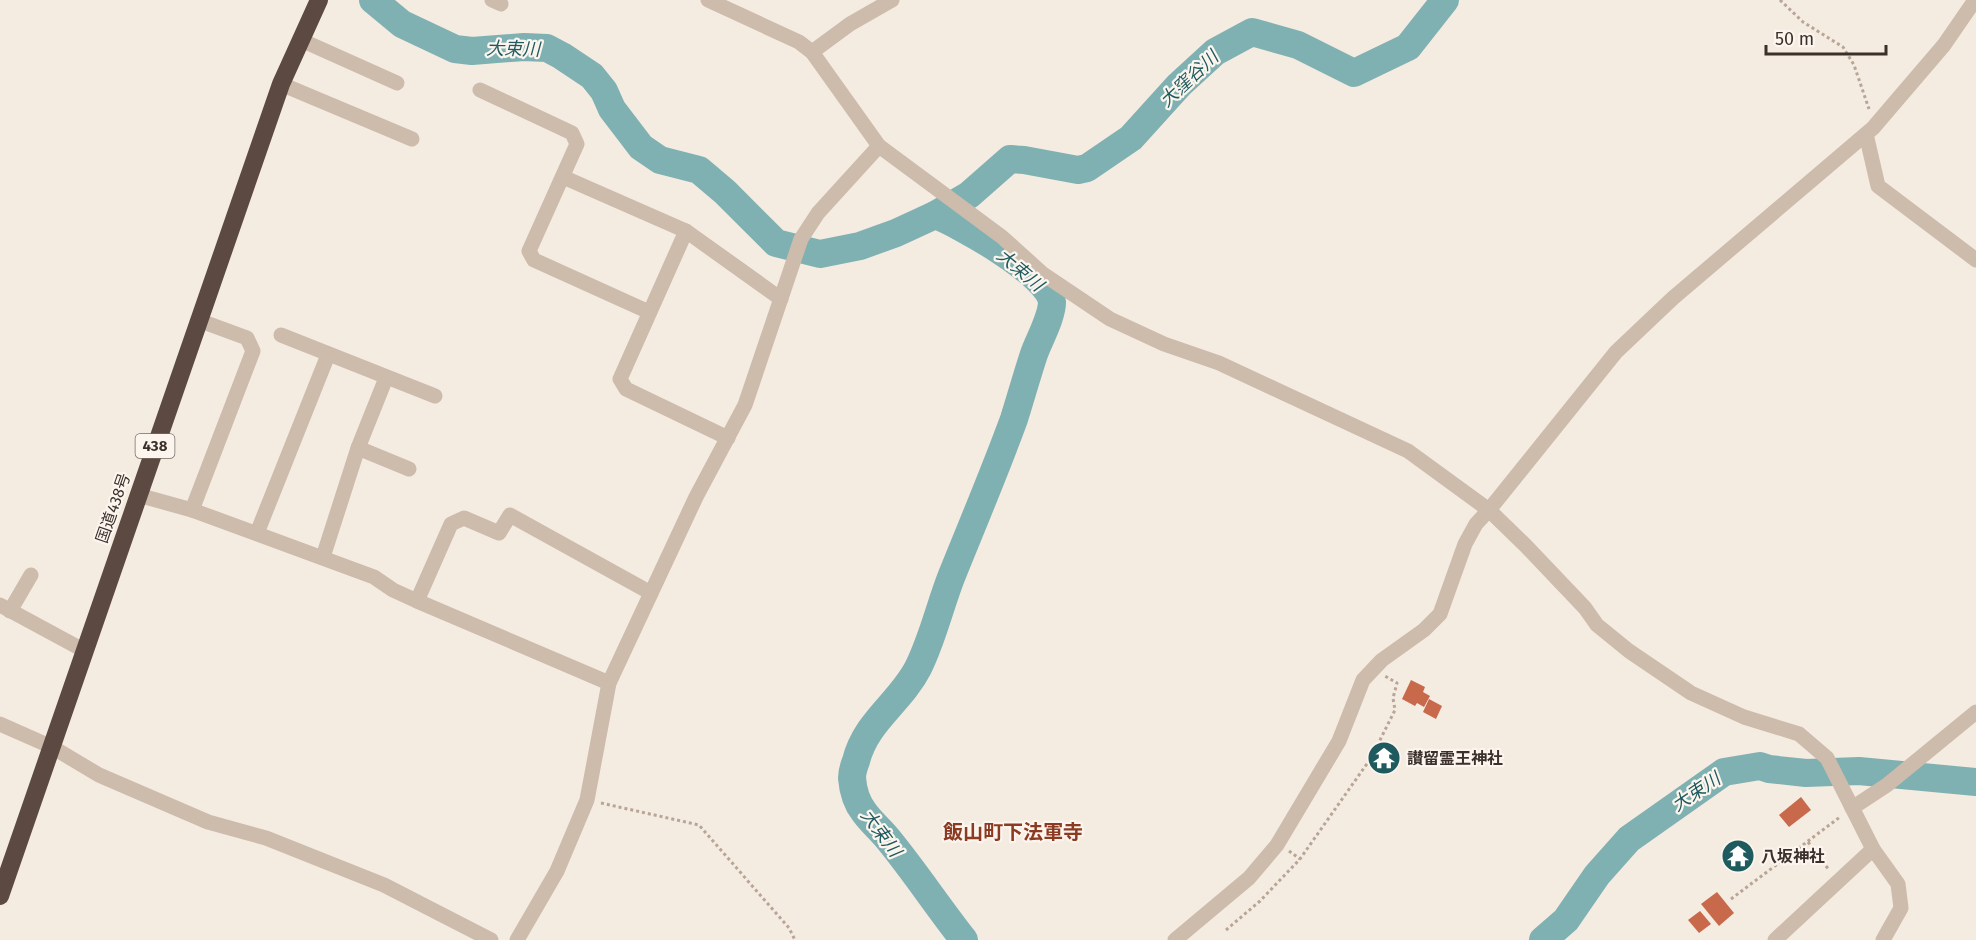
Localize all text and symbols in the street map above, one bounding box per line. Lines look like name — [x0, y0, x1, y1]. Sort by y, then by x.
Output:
scale bar — [1766, 18, 1886, 56]
text: 50 m — [1775, 28, 1814, 50]
water label: 大束川 — [486, 38, 542, 61]
water label: 大窪谷川 — [1155, 45, 1224, 112]
water label: 大束川 — [992, 244, 1049, 297]
road number: 438 — [136, 434, 174, 458]
street label: 国道438号 — [92, 470, 134, 546]
temple icon: 讃留霊王神社 — [1366, 740, 1402, 776]
place label: 讃留霊王神社 — [1407, 749, 1503, 768]
water label: 大束川 — [1667, 767, 1726, 816]
water label: 大束川 — [856, 805, 907, 863]
district label: 飯山町下法軍寺 — [943, 820, 1083, 844]
temple icon: 八坂神社 — [1720, 838, 1756, 874]
place label: 八坂神社 — [1761, 847, 1825, 866]

